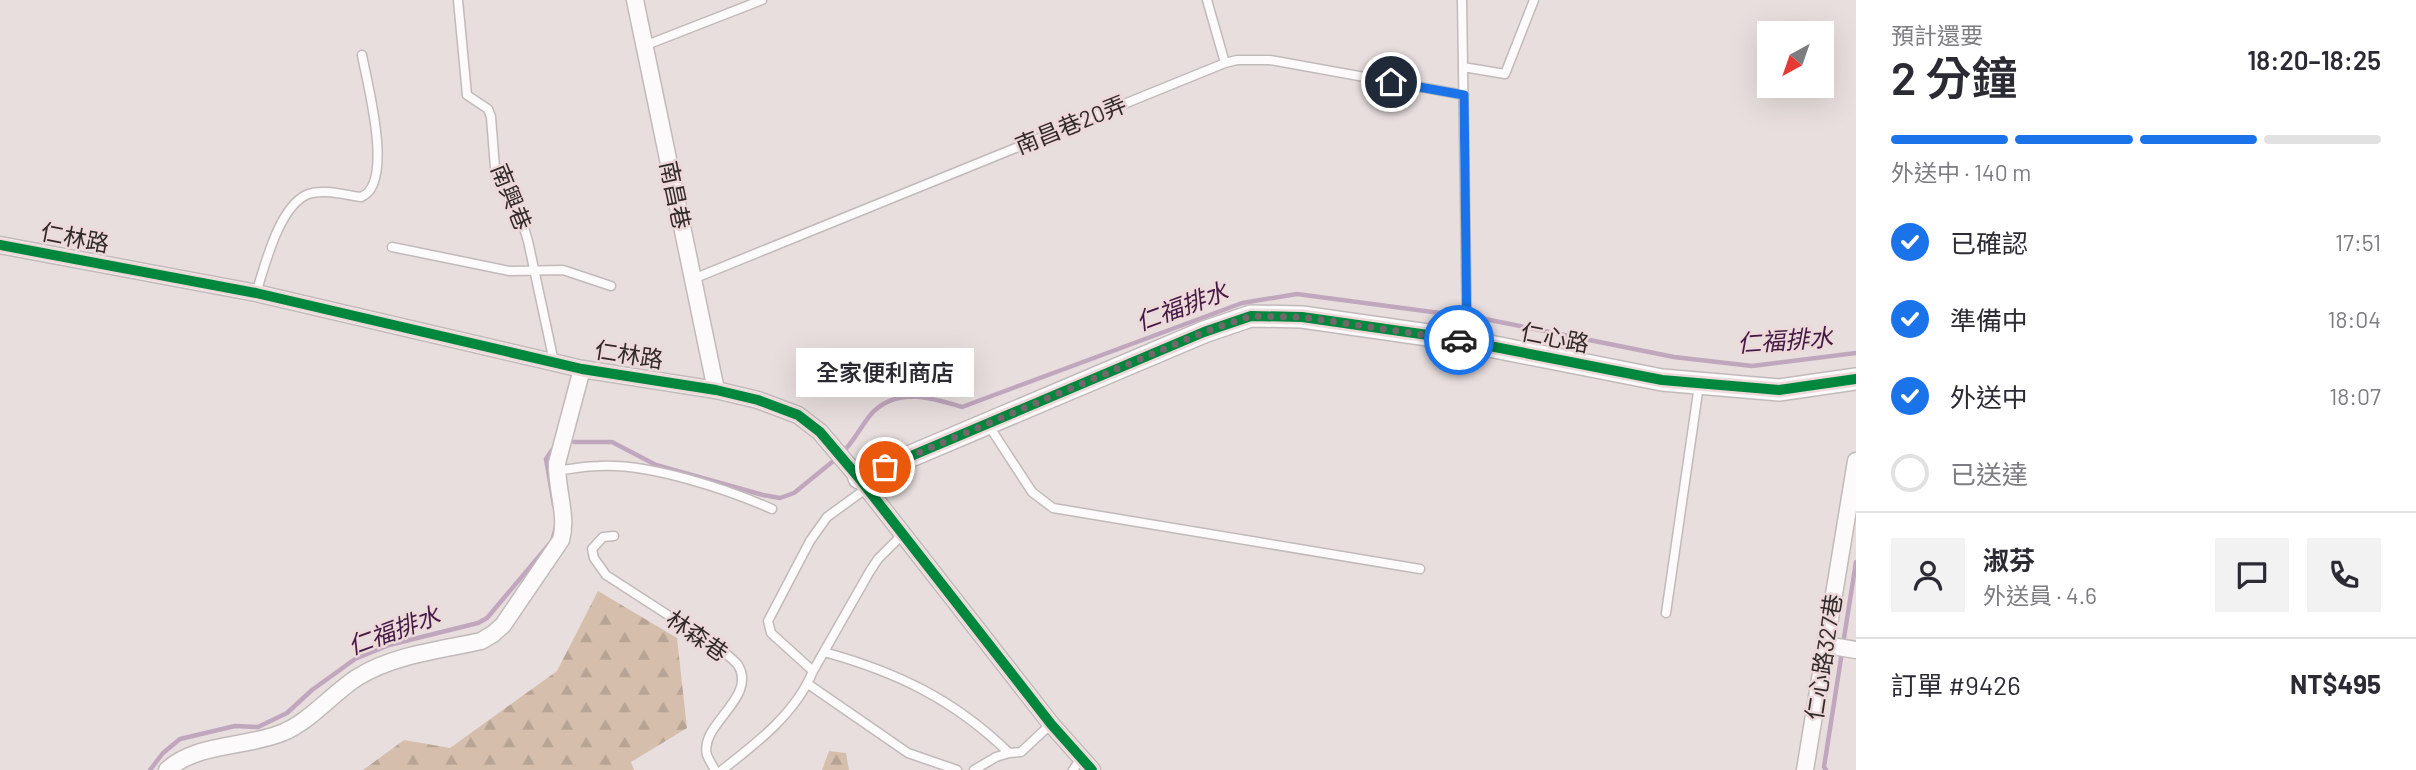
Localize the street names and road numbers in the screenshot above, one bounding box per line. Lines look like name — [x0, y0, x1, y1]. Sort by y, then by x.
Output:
street label: 南昌巷20弄 — [1011, 89, 1130, 159]
street label: 南昌巷 — [655, 158, 697, 231]
street label: 南興巷 — [486, 159, 538, 234]
street label: 仁林路 — [39, 217, 112, 257]
street label: 仁心路 — [1519, 317, 1592, 357]
street label: 仁林路 — [593, 335, 665, 373]
street label: 仁心路327巷 — [1799, 592, 1847, 722]
street label: 林森巷 — [661, 604, 734, 666]

